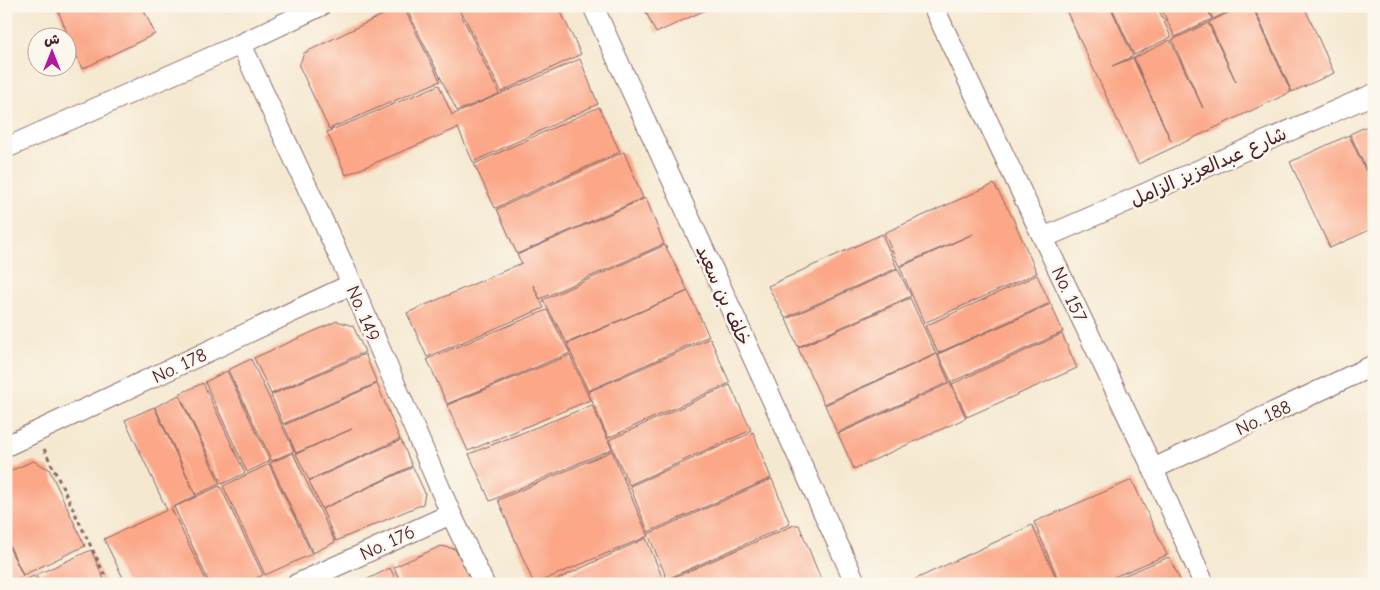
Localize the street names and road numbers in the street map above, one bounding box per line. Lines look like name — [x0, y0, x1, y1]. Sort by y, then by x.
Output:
street label: شارع عبدالعزيز الزامل — [1127, 123, 1291, 213]
street label: خلف بن سعيد — [691, 242, 755, 349]
street label: No. 157 — [1047, 263, 1091, 325]
street label: No. 149 — [342, 282, 385, 344]
street label: No. 178 — [149, 344, 210, 388]
street label: No. 188 — [1232, 396, 1295, 440]
street label: No. 176 — [356, 521, 418, 565]

